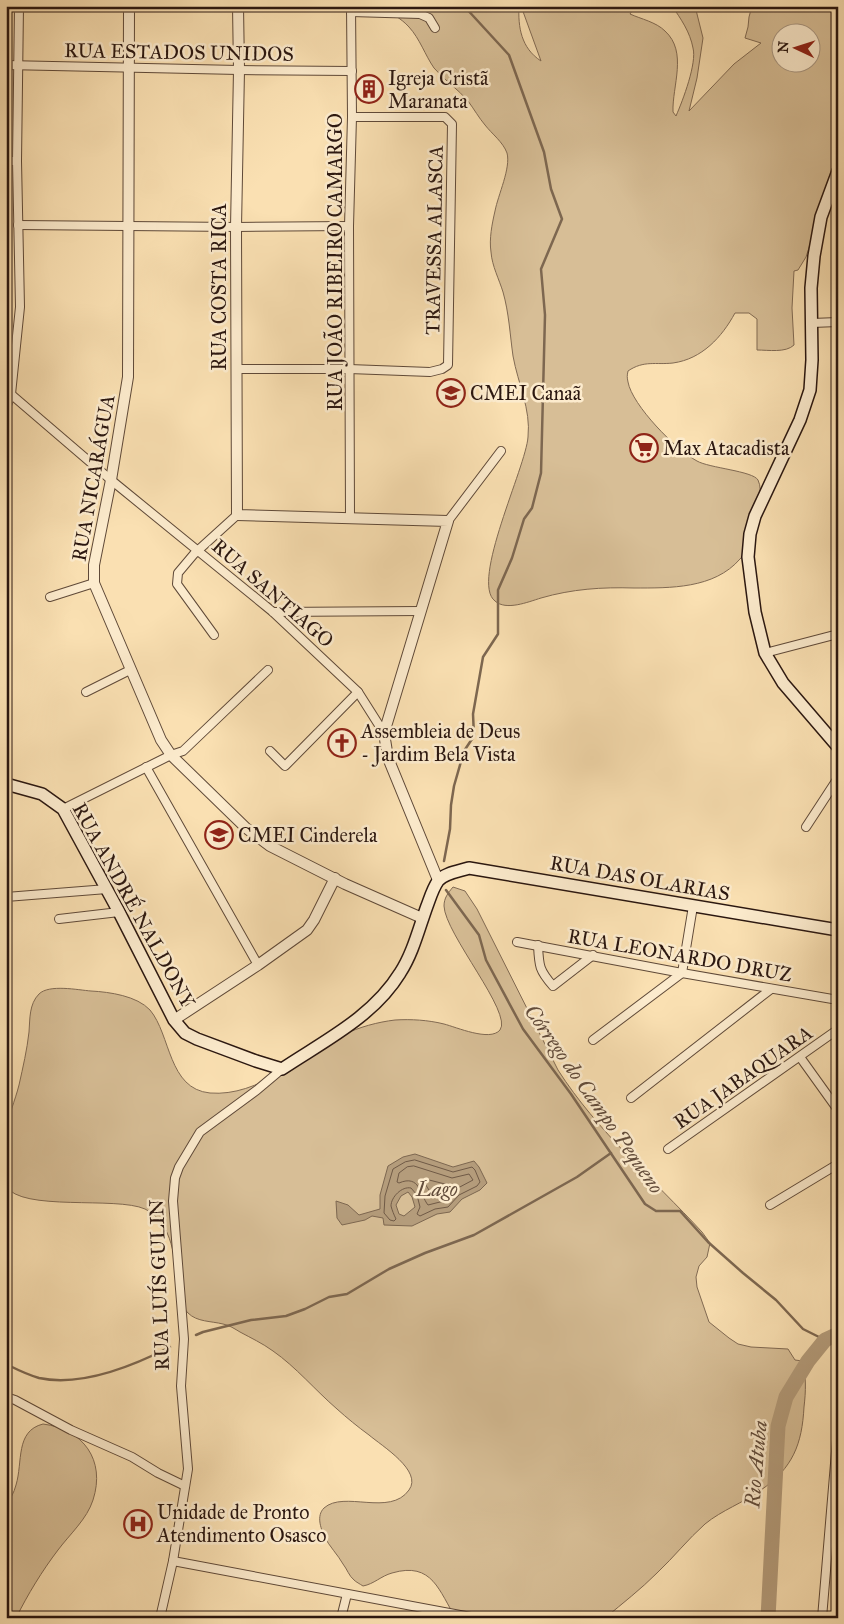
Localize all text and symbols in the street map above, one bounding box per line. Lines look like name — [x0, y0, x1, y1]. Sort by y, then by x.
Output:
north arrow — [772, 22, 822, 72]
street label: RUA ESTADOS UNIDOS — [64, 38, 294, 66]
text: N — [775, 40, 792, 54]
place label: Igreja Cristã Maranata — [388, 66, 489, 113]
building icon: Igreja Cristã Maranata — [354, 74, 384, 104]
street label: RUA JOÃO RIBEIRO CAMARGO — [323, 113, 348, 411]
street label: TRAVESSA ALASCA — [420, 144, 448, 335]
street label: RUA COSTA RICA — [207, 203, 231, 371]
school or university icon: CMEI Canaã — [436, 378, 466, 408]
place label: CMEI Canaã — [470, 381, 582, 405]
street label: RUA NICARÁGUA — [66, 392, 120, 563]
supermarket icon: Max Atacadista — [629, 433, 659, 463]
place label: Max Atacadista — [663, 436, 790, 460]
street label: RUA SANTIAGO — [207, 534, 339, 652]
place label: Assembleia de Deus - Jardim Bela Vista — [360, 719, 520, 767]
church icon: Assembleia de Deus - Jardim Bela Vista — [327, 728, 357, 758]
street label: RUA ANDRÉ NALDONY — [68, 797, 203, 1013]
school or university icon: CMEI Cinderela — [204, 820, 234, 850]
place label: CMEI Cinderela — [238, 823, 378, 847]
street label: RUA DAS OLARIAS — [548, 850, 732, 906]
street label: RUA LEONARDO DRUZ — [566, 923, 794, 987]
water label: Córrego do Campo Pequeno — [519, 999, 669, 1199]
street label: RUA JABAQUARA — [669, 1020, 818, 1135]
water label: Lago — [415, 1176, 458, 1202]
street label: RUA LUÍS GULIN — [142, 1199, 174, 1371]
water label: Rio Atuba — [739, 1419, 773, 1510]
place label: Unidade de Pronto Atendimento Osasco — [156, 1500, 326, 1547]
hospital icon: Unidade de Pronto Atendimento Osasco — [123, 1509, 153, 1539]

